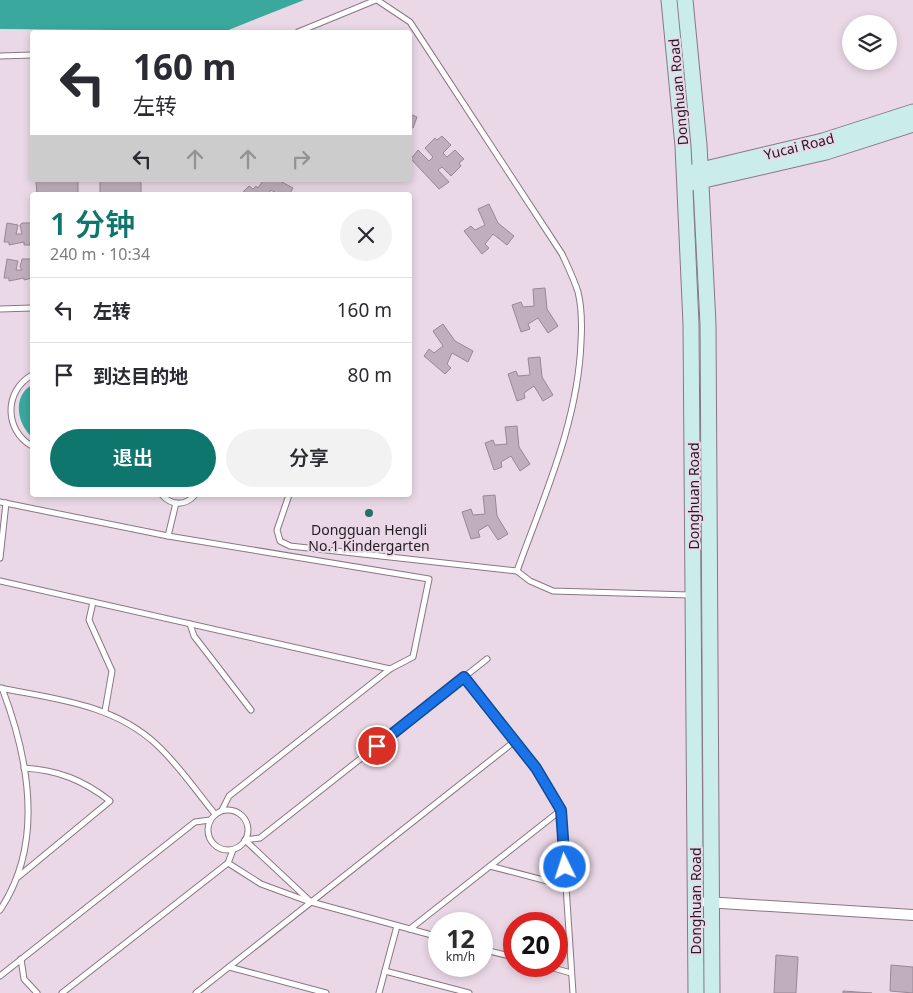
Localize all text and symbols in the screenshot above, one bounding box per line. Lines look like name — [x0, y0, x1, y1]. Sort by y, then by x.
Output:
map controls — [842, 15, 897, 70]
button: layers — [842, 15, 897, 70]
street label: Donghuan Road — [664, 38, 692, 146]
text: 160 m — [133, 43, 236, 90]
icon: left — [50, 50, 115, 115]
text: 左转 — [133, 90, 177, 120]
street label: Yucai Road — [762, 128, 836, 164]
icon: left — [128, 145, 156, 173]
icon: ahead — [181, 145, 209, 173]
icon: ahead — [234, 145, 262, 173]
icon: right — [287, 145, 315, 173]
text: 1 分钟 — [50, 203, 135, 244]
button: close — [340, 209, 392, 261]
text: 240 m · 10:34 — [50, 243, 150, 265]
icon: left — [50, 296, 78, 324]
text: 160 m — [337, 297, 392, 323]
text: 左转 — [93, 298, 131, 324]
icon: arrive — [50, 361, 78, 389]
text: 80 m — [348, 362, 392, 388]
text: 到达目的地 — [93, 363, 188, 389]
button: 退出 — [50, 429, 216, 487]
button: 分享 — [226, 429, 392, 487]
street label: Donghuan Road — [684, 442, 703, 550]
marker: Dongguan Hengli No.1 Kindergarten — [363, 507, 375, 519]
place label: Dongguan Hengli No.1 Kindergarten — [308, 520, 430, 555]
pin — [356, 725, 398, 767]
icon: arrive — [363, 732, 391, 760]
position arrow — [538, 840, 590, 892]
street label: Donghuan Road — [686, 847, 705, 955]
speed limit sign: 20 — [503, 912, 568, 977]
text: 12 — [446, 921, 475, 955]
text: km/h — [446, 948, 475, 965]

